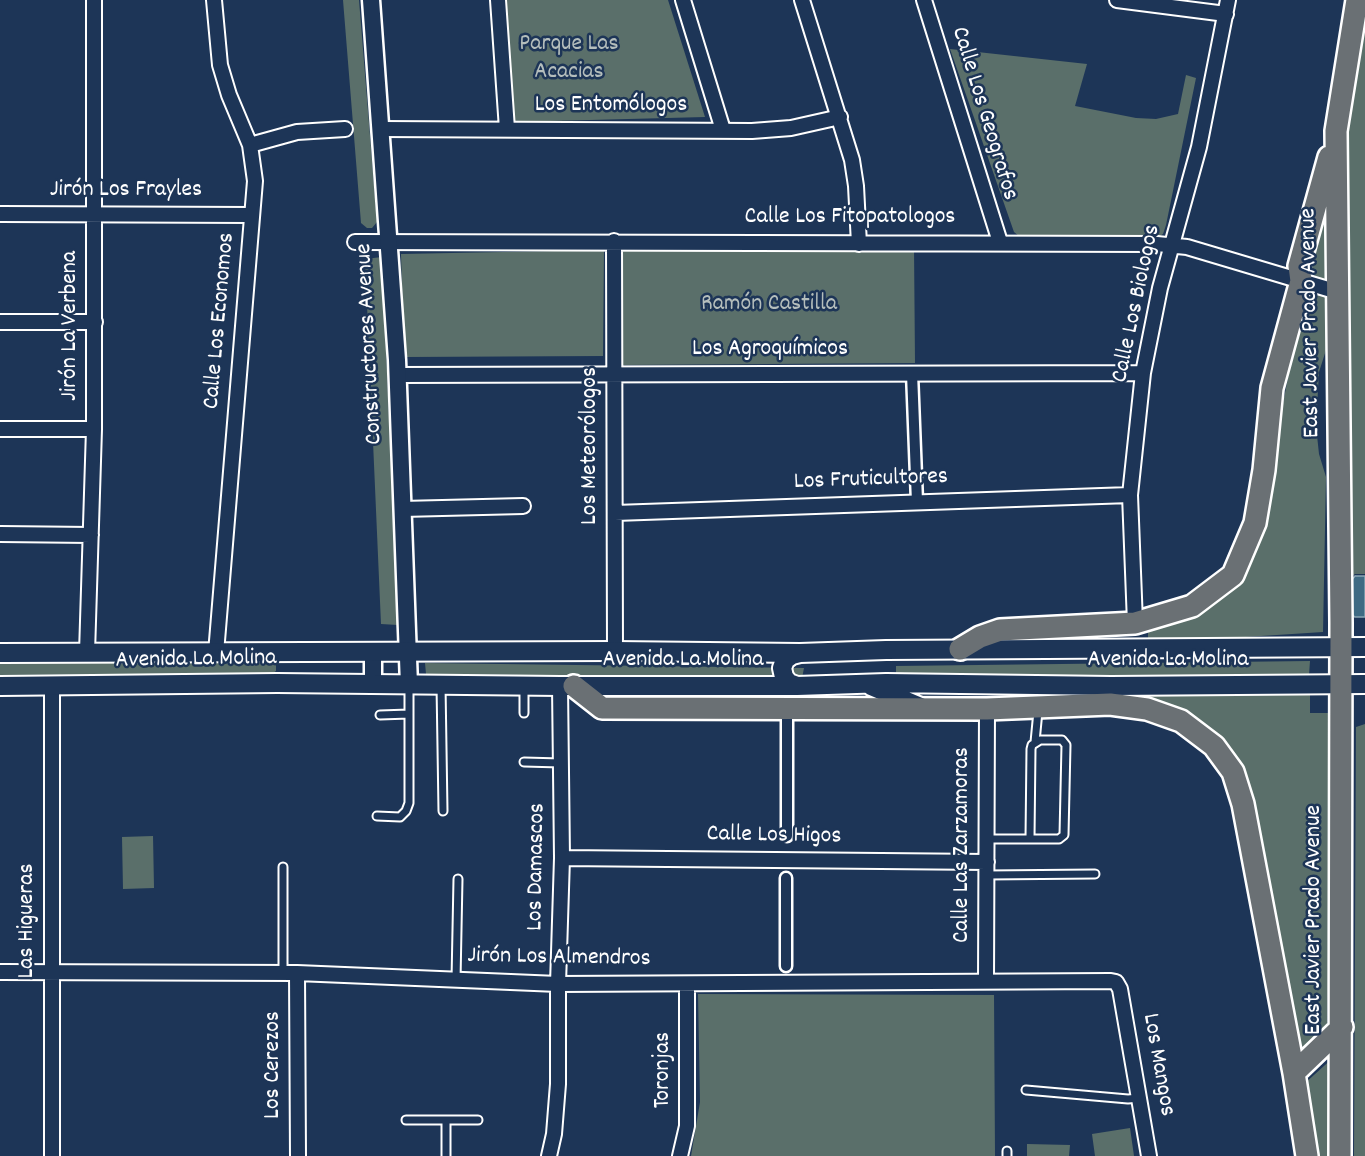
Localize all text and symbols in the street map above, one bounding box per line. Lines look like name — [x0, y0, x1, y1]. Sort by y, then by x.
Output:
street label: Calle Los Geografos — [943, 24, 1023, 204]
park label: Parque Las Acacias — [519, 32, 619, 88]
street label: Los Entomólogos — [535, 93, 687, 121]
street label: Jirón Los Frayles — [50, 178, 202, 206]
street label: Calle Los Fitopatologos — [745, 205, 955, 233]
street label: East Javier Prado Avenue — [1296, 208, 1328, 438]
street label: Calle Los Biologos — [1107, 222, 1169, 386]
street label: Calle Los Economos — [199, 232, 243, 410]
street label: Constructores Avenue — [351, 243, 391, 445]
street label: Jirón La Verbena — [58, 251, 86, 401]
park label: Ramón Castilla — [701, 292, 837, 320]
street label: Los Agroquímicos — [692, 337, 848, 365]
street label: Los Meteorólogos — [578, 367, 606, 525]
street label: Los Fruticultores — [793, 464, 949, 498]
street label: Avenida La Molina — [115, 645, 277, 677]
street label: Avenida La Molina — [603, 648, 763, 676]
street label: Avenida La Molina — [1088, 648, 1248, 676]
street label: Calle Las Zarzamoras — [950, 747, 978, 943]
street label: Los Damascos — [522, 803, 554, 931]
street label: East Javier Prado Avenue — [1302, 805, 1330, 1035]
street label: Calle Los Higos — [706, 821, 842, 853]
street label: Las Higueras — [15, 863, 43, 979]
street label: Jirón Los Almendros — [467, 943, 651, 975]
street label: Los Cerezos — [261, 1011, 289, 1119]
street label: Los Mangos — [1134, 1011, 1180, 1119]
street label: Toronjas — [651, 1032, 679, 1108]

